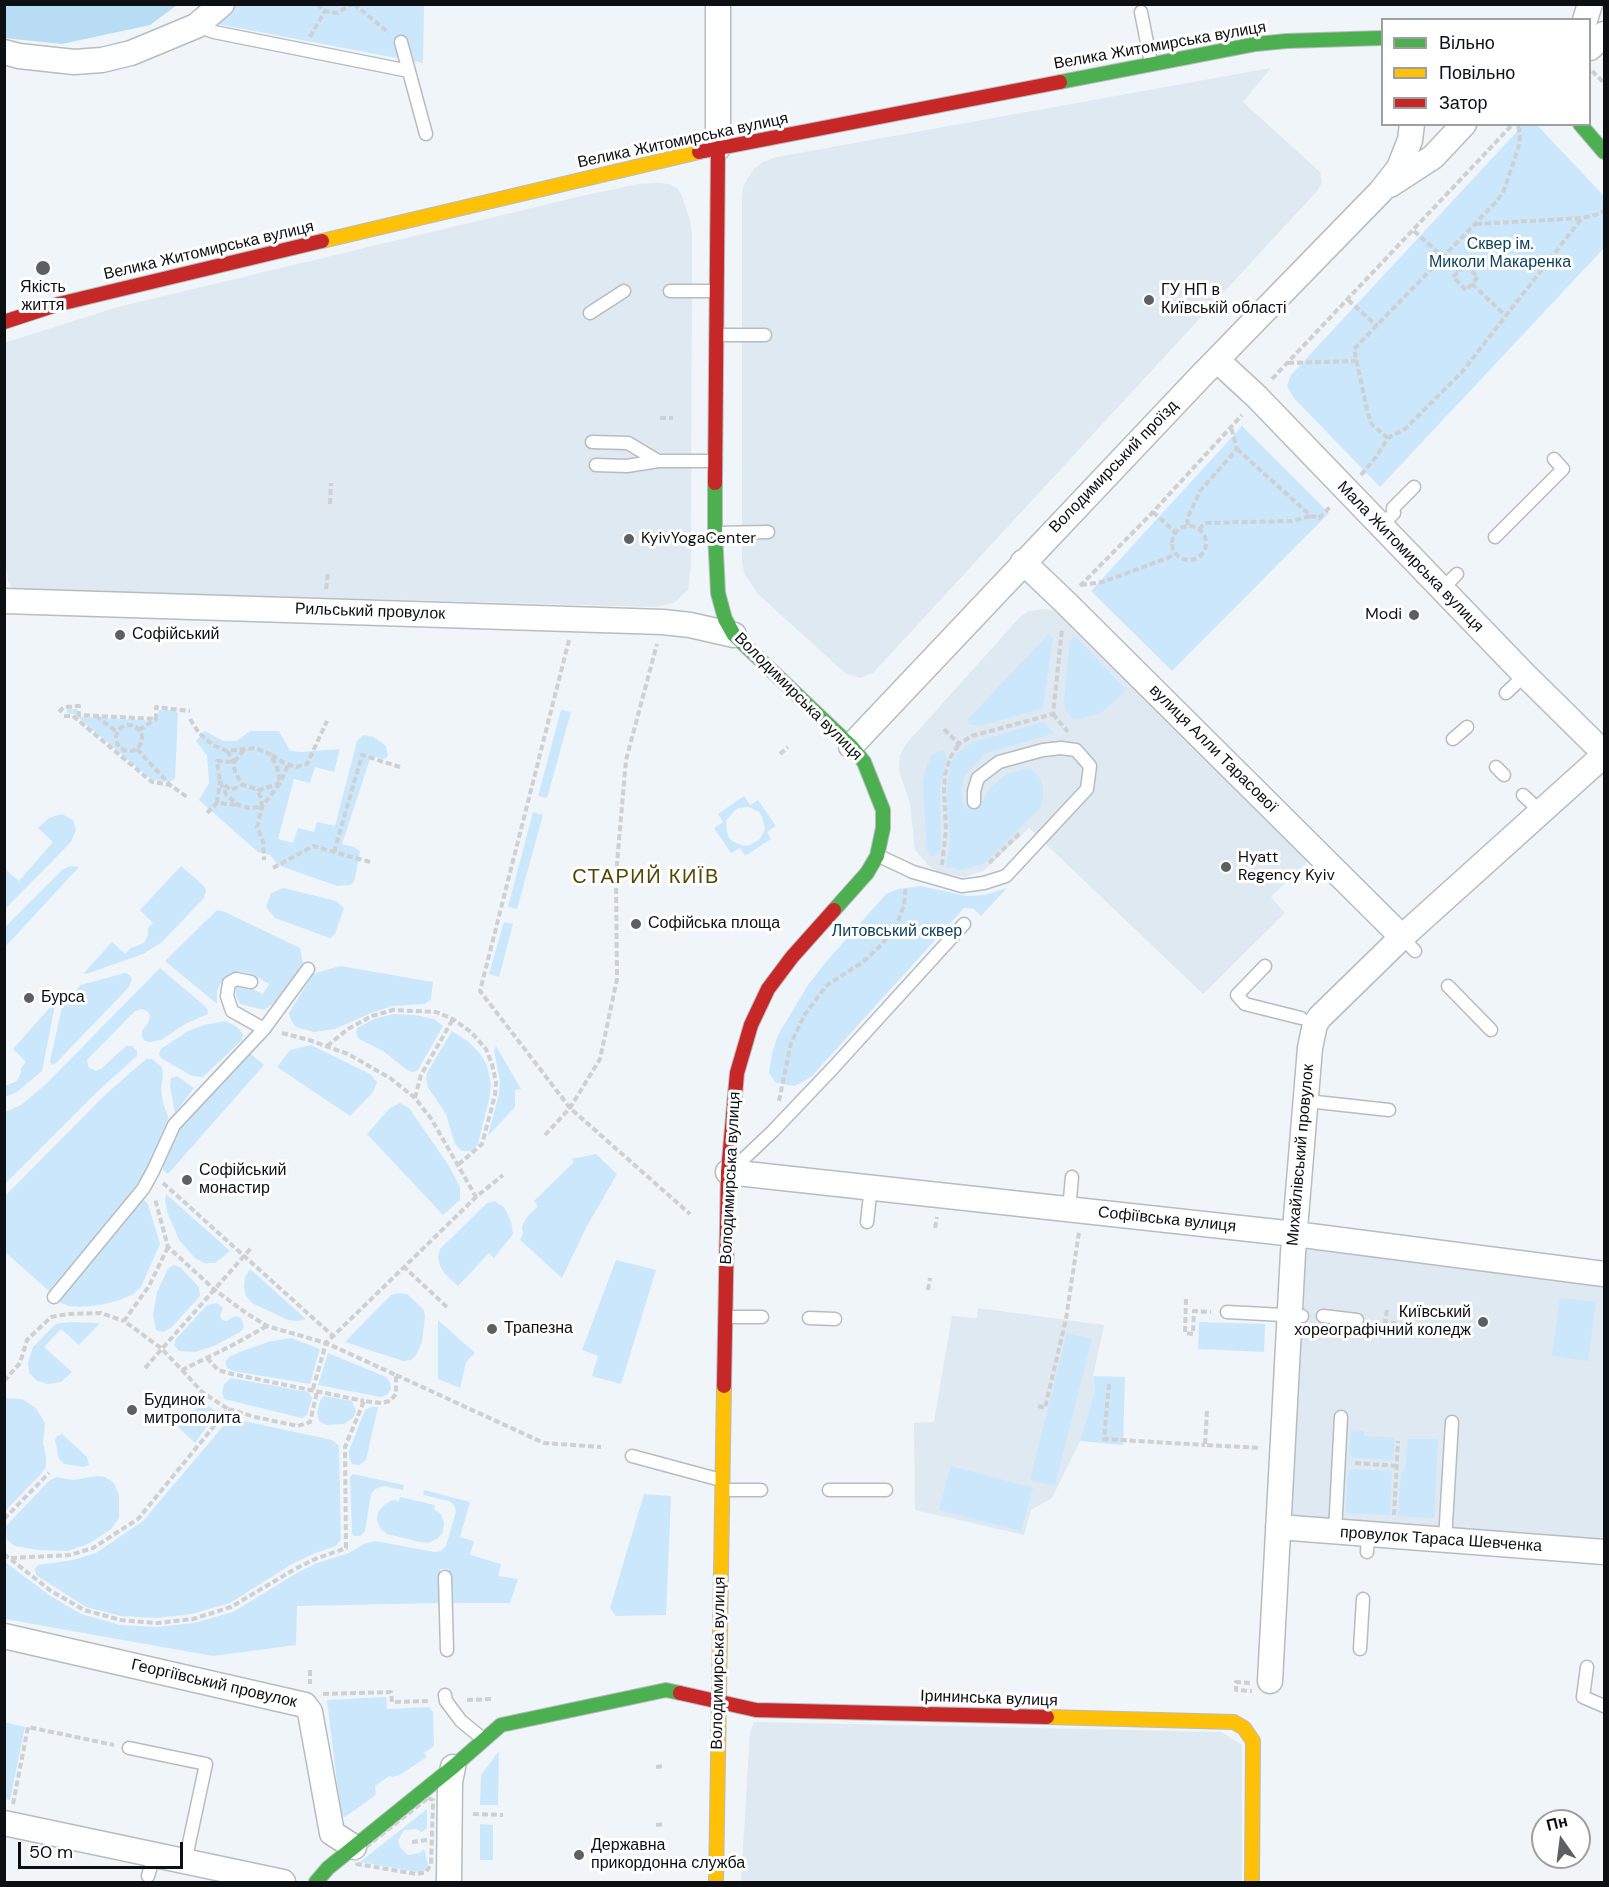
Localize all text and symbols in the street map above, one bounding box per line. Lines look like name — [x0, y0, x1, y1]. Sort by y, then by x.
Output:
street label: Велика Житомирська вулиця — [1052, 18, 1268, 74]
legend — [1381, 18, 1591, 126]
text: Вільно — [1439, 31, 1495, 55]
text: Повільно — [1439, 61, 1515, 85]
text: Затор — [1439, 91, 1488, 115]
street label: Велика Житомирська вулиця — [576, 109, 790, 173]
street label: Велика Житомирська вулиця — [102, 217, 316, 285]
park label: Сквер ім. Миколи Макаренка — [1429, 235, 1571, 273]
marker: Якість життя — [34, 259, 52, 277]
place label: Якість життя — [20, 278, 66, 316]
place label: ГУ НП в Київській області — [1161, 281, 1287, 319]
marker: ГУ НП в Київській області — [1142, 293, 1156, 307]
street label: Володимирський проїзд — [1046, 397, 1182, 537]
street label: Мала Житомирська вулиця — [1333, 478, 1487, 636]
place label: KyivYogaCenter — [641, 529, 756, 549]
marker: KyivYogaCenter — [622, 532, 636, 546]
street label: Рильський провулок — [295, 600, 445, 624]
place label: Modi — [1365, 605, 1402, 625]
marker: Modi — [1407, 608, 1421, 622]
place label: Софійський — [132, 625, 219, 645]
marker: Софійський — [113, 628, 127, 642]
street label: Володимирська вулиця — [730, 629, 866, 765]
street label: вулиця Алли Тарасової — [1145, 681, 1281, 817]
place label: Hyatt Regency Kyiv — [1238, 848, 1335, 886]
marker: Hyatt Regency Kyiv — [1219, 860, 1233, 874]
district label: СТАРИЙ КИЇВ — [572, 866, 720, 890]
place label: Софійська площа — [648, 914, 780, 934]
marker: Софійська площа — [629, 917, 643, 931]
park label: Литовський сквер — [832, 922, 962, 942]
place label: Бурса — [41, 988, 85, 1008]
marker: Бурса — [22, 991, 36, 1005]
street label: Михайлівський провулок — [1283, 1063, 1319, 1247]
street label: Володимирська вулиця — [717, 1091, 745, 1265]
place label: Софійський монастир — [199, 1161, 286, 1199]
marker: Софійський монастир — [180, 1173, 194, 1187]
street label: Софіївська вулиця — [1097, 1203, 1237, 1237]
place label: Київський хореографічний коледж — [1294, 1303, 1471, 1341]
marker: Київський хореографічний коледж — [1476, 1315, 1490, 1329]
place label: Трапезна — [504, 1319, 573, 1339]
marker: Трапезна — [485, 1322, 499, 1336]
place label: Будинок митрополита — [144, 1391, 241, 1429]
marker: Будинок митрополита — [125, 1403, 139, 1417]
street label: провулок Тараса Шевченка — [1339, 1523, 1543, 1557]
street label: Володимирська вулиця — [708, 1576, 730, 1750]
street label: Георгіївський провулок — [129, 1656, 299, 1712]
street label: Ірининська вулиця — [920, 1687, 1058, 1711]
north arrow — [1531, 1809, 1591, 1869]
text: Пн — [1544, 1810, 1570, 1836]
scale bar — [21, 1830, 186, 1868]
place label: Державна прикордонна служба — [591, 1836, 745, 1874]
text: 50 m — [29, 1840, 73, 1864]
marker: Державна прикордонна служба — [572, 1848, 586, 1862]

